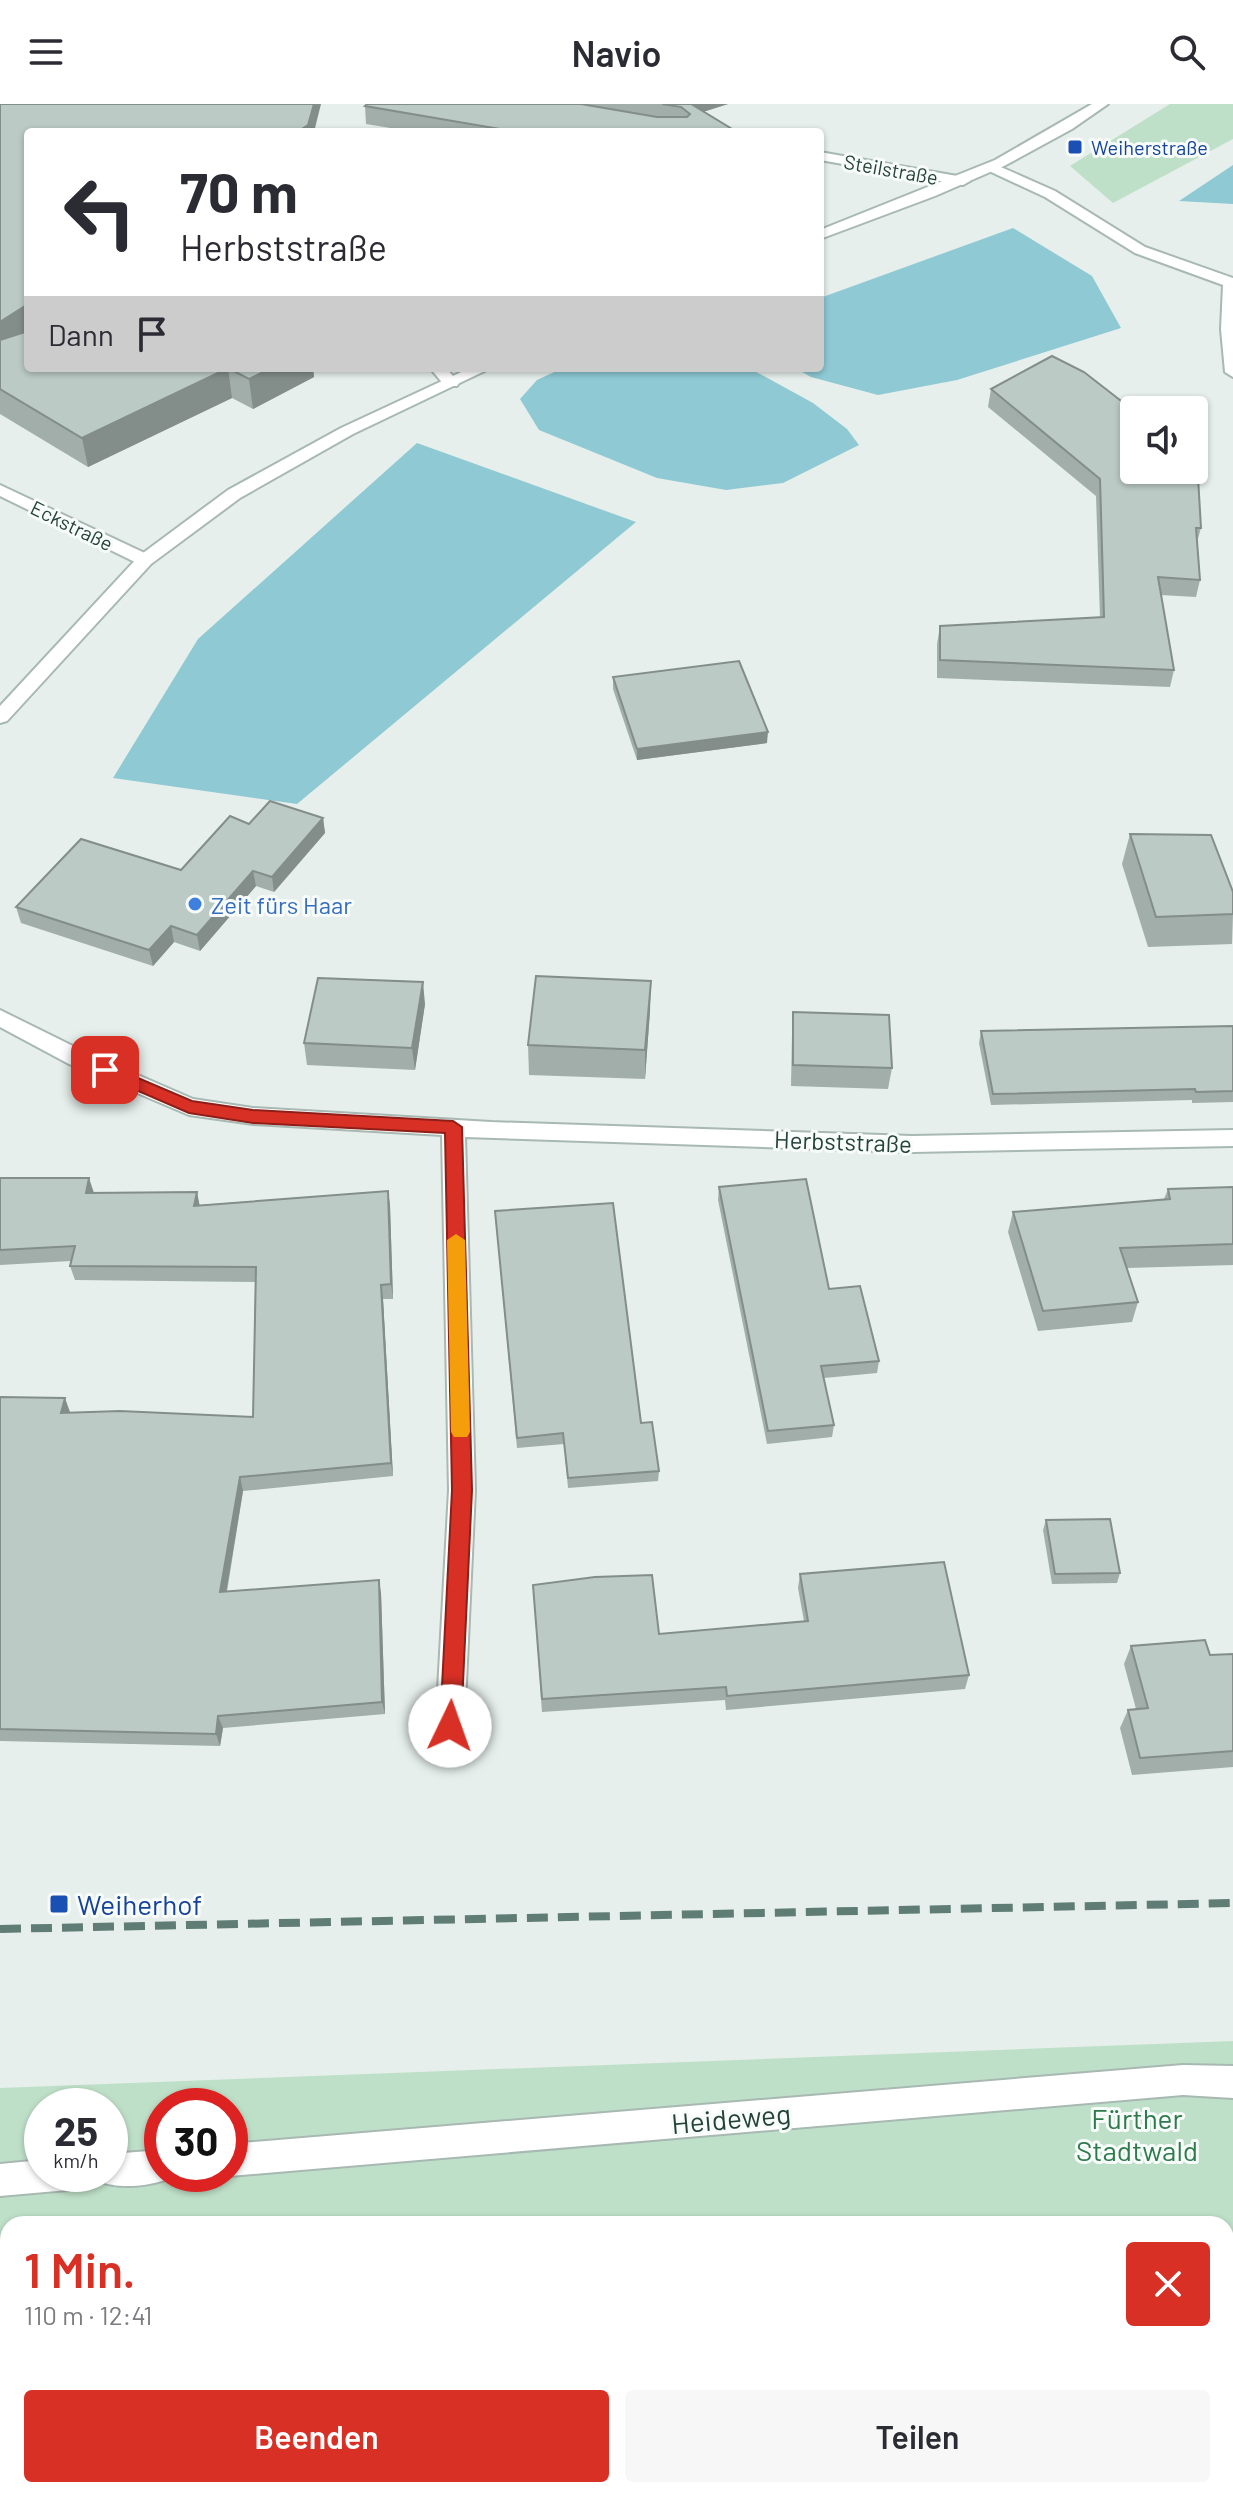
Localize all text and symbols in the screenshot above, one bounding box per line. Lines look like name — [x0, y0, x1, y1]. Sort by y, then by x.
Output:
icon: menu — [24, 30, 68, 74]
icon: search — [1165, 30, 1209, 74]
text: Navio — [572, 31, 661, 74]
place label: Weiherstraße — [1091, 135, 1208, 159]
marker: Weiherstraße — [1066, 138, 1084, 156]
street label: Steilstraße — [842, 149, 940, 189]
text: 70 m — [180, 157, 298, 224]
icon: left — [48, 160, 152, 264]
text: Herbststraße — [180, 225, 387, 268]
icon: arrive — [130, 312, 174, 356]
text: Dann — [48, 316, 114, 352]
map controls — [1120, 396, 1208, 484]
button: sound — [1120, 396, 1208, 484]
street label: Eckstraße — [27, 495, 117, 555]
place label: Zeit fürs Haar — [211, 890, 352, 919]
marker: Zeit fürs Haar — [186, 895, 204, 913]
pin — [71, 1036, 139, 1104]
icon: arrive — [83, 1048, 127, 1092]
street label: Herbststraße — [774, 1124, 912, 1158]
position arrow — [408, 1684, 492, 1768]
place label: Weiherhof — [77, 1887, 202, 1921]
marker: Weiherhof — [48, 1893, 70, 1915]
speed limit sign: 30 — [144, 2088, 248, 2192]
street label: Heideweg — [670, 2096, 792, 2140]
park label: Fürther Stadtwald — [1076, 2101, 1198, 2167]
text: 25 — [54, 2106, 98, 2154]
text: km/h — [53, 2148, 99, 2172]
text: 1 Min. — [24, 2240, 136, 2298]
button: close — [1126, 2242, 1210, 2326]
text: 110 m · 12:41 — [24, 2299, 152, 2330]
button: Beenden — [24, 2390, 609, 2482]
button: Teilen — [625, 2390, 1210, 2482]

